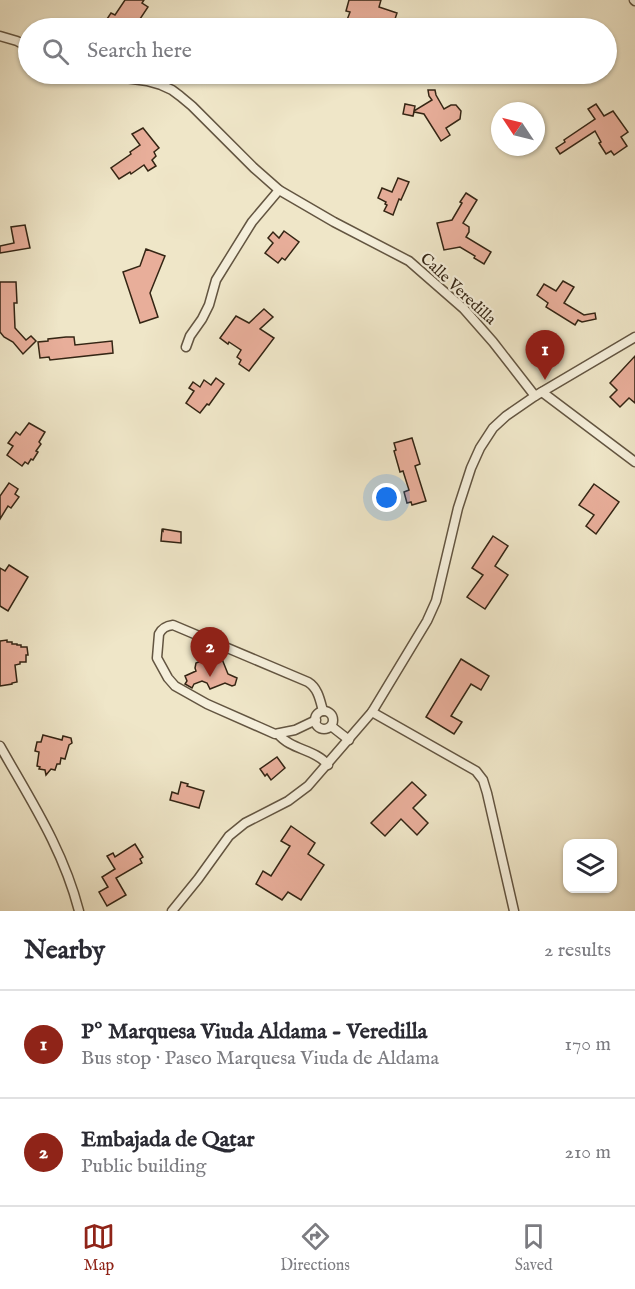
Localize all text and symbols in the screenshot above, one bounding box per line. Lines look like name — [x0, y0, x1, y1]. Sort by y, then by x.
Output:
search box — [18, 18, 617, 84]
icon: search — [39, 35, 72, 68]
text: Search here — [87, 37, 192, 65]
north arrow — [491, 102, 545, 156]
street label: Calle Veredilla — [415, 249, 500, 330]
pin: 1 — [526, 330, 564, 380]
your location — [372, 483, 401, 512]
pin: 2 — [190, 628, 230, 677]
map controls — [563, 839, 617, 893]
button: layers — [563, 839, 617, 893]
text: Nearby — [24, 934, 105, 967]
text: 2 results — [544, 938, 611, 963]
text: Pº Marquesa Viuda Aldama - Veredilla — [81, 1018, 427, 1046]
text: 1 — [40, 1032, 47, 1057]
text: 170 m — [565, 1032, 611, 1057]
text: Bus stop · Paseo Marquesa Viuda de Aldama — [81, 1046, 439, 1071]
text: Embajada de Qatar — [81, 1126, 255, 1154]
text: 2 — [39, 1140, 48, 1165]
text: 210 m — [565, 1140, 611, 1165]
text: Public building — [81, 1154, 206, 1179]
tab: Map — [82, 1220, 115, 1276]
tab: Directions — [280, 1220, 350, 1276]
tab: Saved — [515, 1220, 553, 1276]

